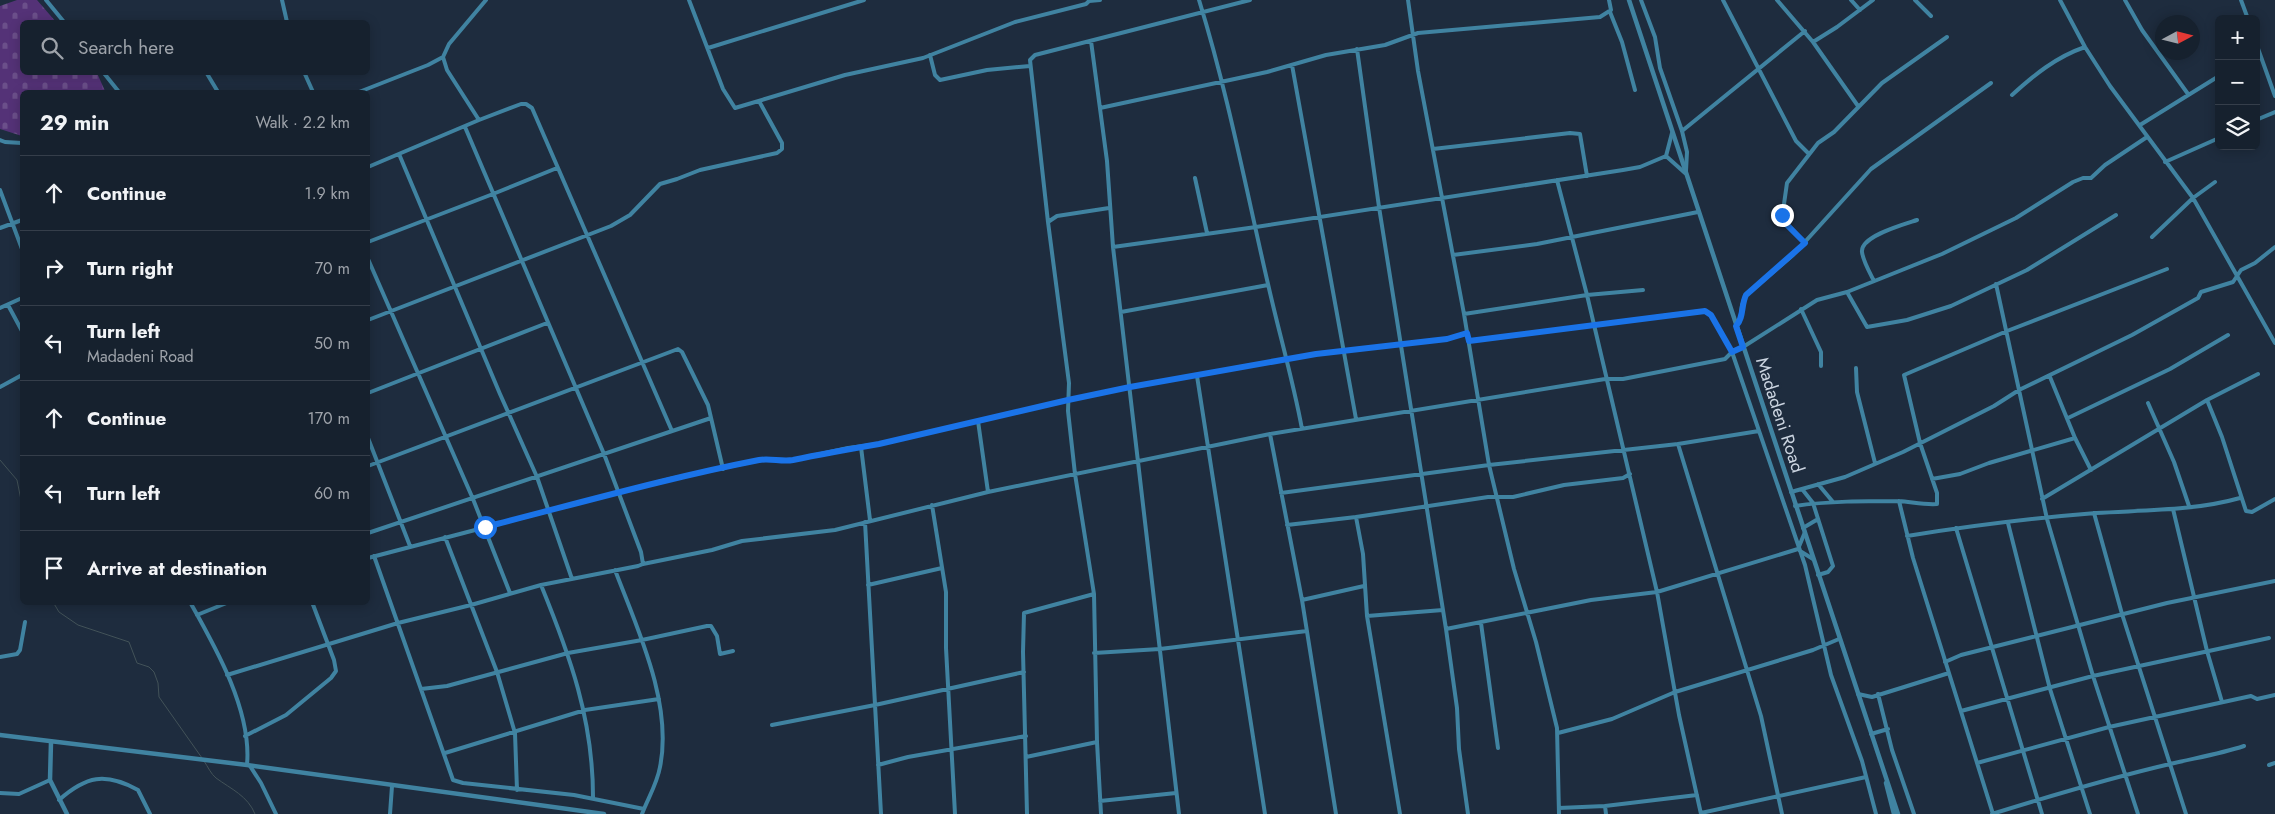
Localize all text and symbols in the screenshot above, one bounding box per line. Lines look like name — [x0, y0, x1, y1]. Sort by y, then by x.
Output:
north arrow — [2155, 15, 2200, 60]
map controls — [2215, 15, 2260, 150]
button: + — [2215, 15, 2260, 60]
search box — [20, 20, 370, 75]
icon: search — [38, 34, 66, 62]
text: Search here — [78, 34, 174, 61]
button: − — [2215, 60, 2260, 105]
button: layers — [2215, 105, 2260, 150]
text: 29 min — [40, 108, 109, 138]
text: Walk · 2.2 km — [256, 111, 350, 134]
icon: ahead — [40, 179, 68, 207]
text: Continue — [87, 180, 166, 207]
text: 1.9 km — [304, 182, 350, 205]
route end — [1771, 204, 1794, 227]
icon: right — [40, 254, 68, 282]
text: Turn right — [87, 255, 173, 282]
text: 70 m — [315, 257, 350, 280]
text: Turn left — [87, 318, 160, 345]
icon: left — [40, 329, 68, 357]
text: 50 m — [314, 332, 350, 355]
text: Madadeni Road — [87, 345, 194, 368]
street label: Madadeni Road — [1749, 354, 1811, 476]
icon: ahead — [40, 404, 68, 432]
text: Continue — [87, 405, 166, 432]
text: 170 m — [308, 407, 350, 430]
icon: left — [40, 479, 68, 507]
text: Turn left — [87, 480, 160, 507]
text: 60 m — [314, 482, 350, 505]
route start — [474, 516, 497, 539]
icon: arrive — [40, 554, 68, 582]
text: Arrive at destination — [87, 555, 267, 582]

